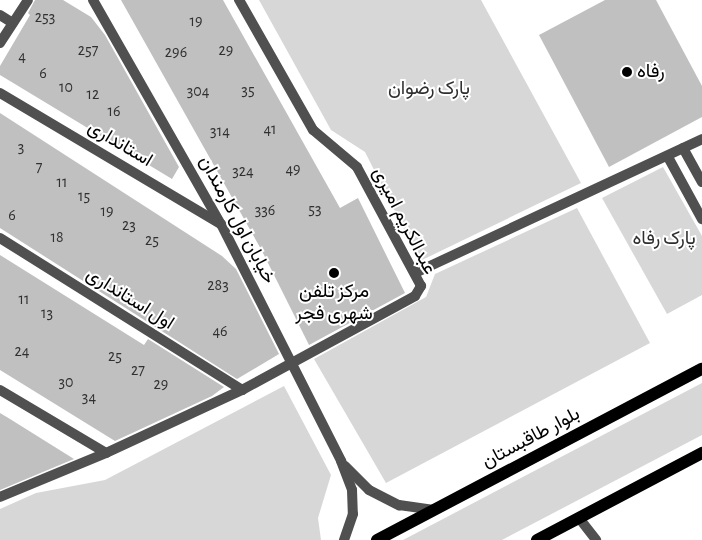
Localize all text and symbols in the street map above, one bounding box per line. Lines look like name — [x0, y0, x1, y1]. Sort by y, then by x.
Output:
house number: 253 — [35, 7, 55, 27]
house number: 19 — [189, 11, 203, 31]
house number: 257 — [78, 40, 98, 60]
house number: 29 — [219, 40, 233, 60]
house number: 296 — [165, 42, 187, 62]
house number: 4 — [18, 46, 26, 66]
place label: رفاه — [637, 61, 665, 83]
house number: 6 — [39, 63, 47, 83]
marker: رفاه — [621, 66, 633, 78]
house number: 10 — [59, 77, 73, 97]
park label: پارک رضوان — [388, 78, 470, 100]
house number: 35 — [241, 80, 255, 100]
house number: 304 — [187, 81, 209, 101]
house number: 12 — [87, 84, 99, 104]
house number: 16 — [107, 101, 121, 121]
street label: استانداری — [83, 116, 157, 172]
house number: 41 — [263, 119, 277, 139]
house number: 314 — [210, 121, 230, 141]
house number: 3 — [18, 137, 24, 157]
street label: خیابان اول کارمندان — [194, 152, 280, 288]
house number: 7 — [36, 157, 42, 177]
house number: 49 — [285, 159, 301, 179]
house number: 324 — [232, 161, 254, 181]
street label: عبدالکریم امیری — [367, 164, 441, 278]
house number: 11 — [56, 172, 68, 192]
house number: 15 — [78, 186, 90, 206]
house number: 53 — [308, 199, 322, 219]
house number: 336 — [255, 200, 275, 220]
house number: 19 — [100, 201, 114, 221]
house number: 6 — [8, 205, 16, 225]
house number: 23 — [122, 215, 136, 235]
house number: 18 — [50, 227, 64, 247]
park label: پارک رفاه — [632, 228, 696, 250]
house number: 25 — [145, 230, 159, 250]
street label: اول استانداری — [82, 263, 178, 335]
marker: مرکز تلفن شهری فجر — [328, 267, 340, 279]
house number: 283 — [207, 275, 229, 295]
place label: مرکز تلفن شهری فجر — [295, 281, 373, 325]
house number: 11 — [18, 289, 30, 309]
house number: 13 — [41, 303, 53, 323]
house number: 46 — [212, 321, 228, 341]
house number: 24 — [15, 341, 29, 361]
house number: 25 — [108, 346, 122, 366]
house number: 27 — [131, 360, 145, 380]
house number: 30 — [58, 372, 74, 392]
house number: 29 — [154, 374, 168, 394]
house number: 34 — [82, 387, 96, 407]
street label: بلوار طاقبستان — [478, 403, 584, 473]

